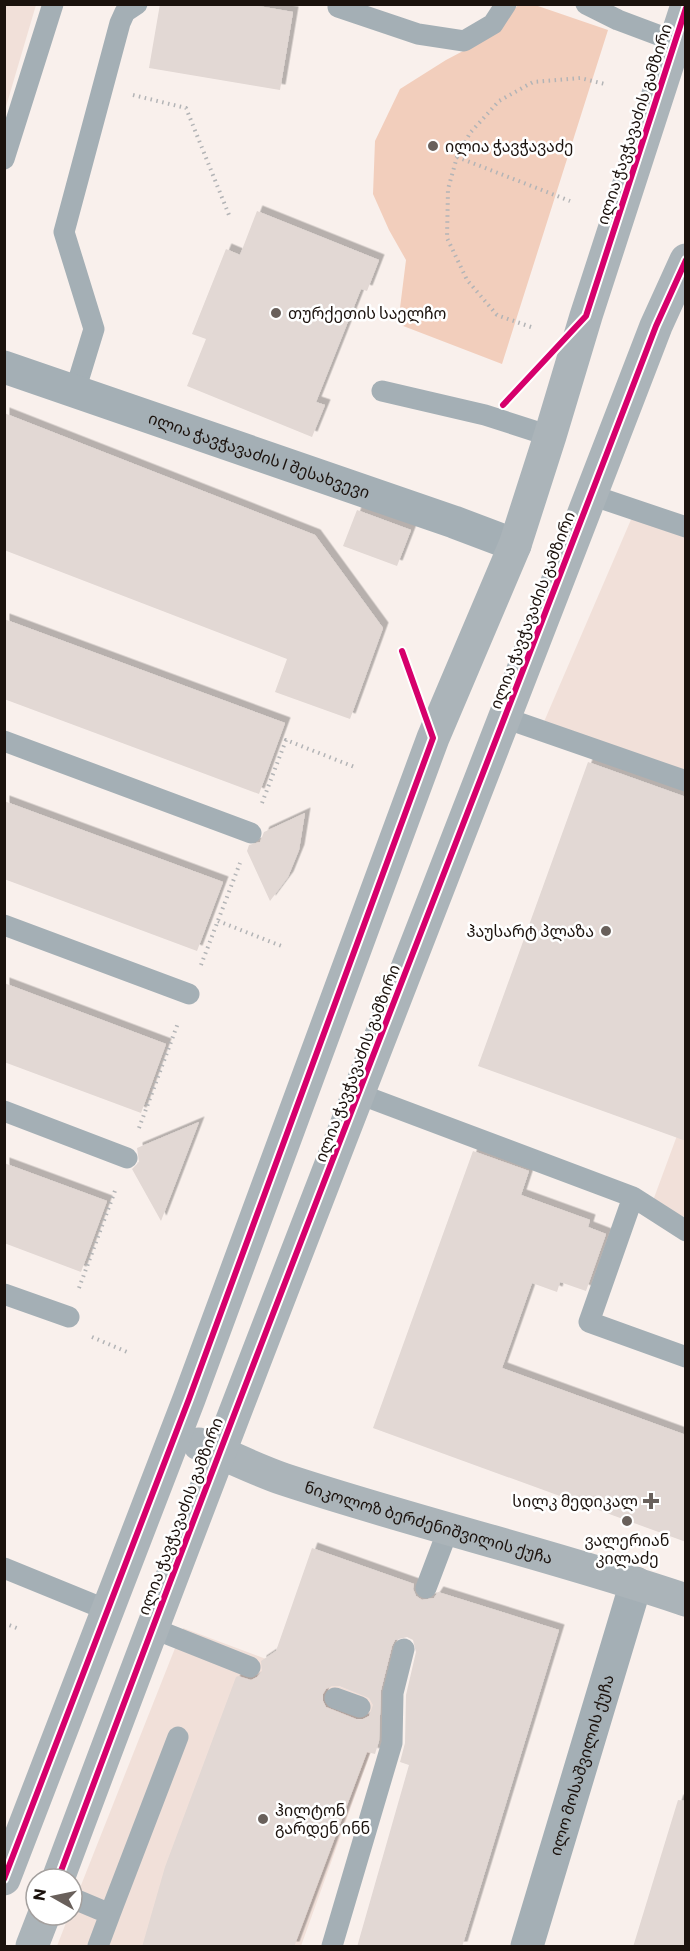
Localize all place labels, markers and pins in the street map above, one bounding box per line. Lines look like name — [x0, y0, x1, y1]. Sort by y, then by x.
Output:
place label: ილია ჭავჭავაძე — [445, 136, 574, 157]
marker: ილია ჭავჭავაძე — [426, 139, 440, 153]
place label: თურქეთის საელჩო — [288, 303, 446, 324]
marker: თურქეთის საელჩო — [269, 306, 283, 320]
place label: ჰაუსარტ პლაზა — [467, 921, 594, 942]
marker: ჰაუსარტ პლაზა — [599, 924, 613, 938]
place label: სილკ მედიკალ — [512, 1491, 638, 1512]
marker: სილკ მედიკალ — [642, 1492, 660, 1510]
marker: ვალერიან კილაძე — [620, 1514, 634, 1528]
place label: ვალერიან კილაძე — [585, 1530, 669, 1569]
place label: ჰილტონ გარდენ ინნ — [275, 1800, 370, 1839]
marker: ჰილტონ გარდენ ინნ — [256, 1812, 270, 1826]

